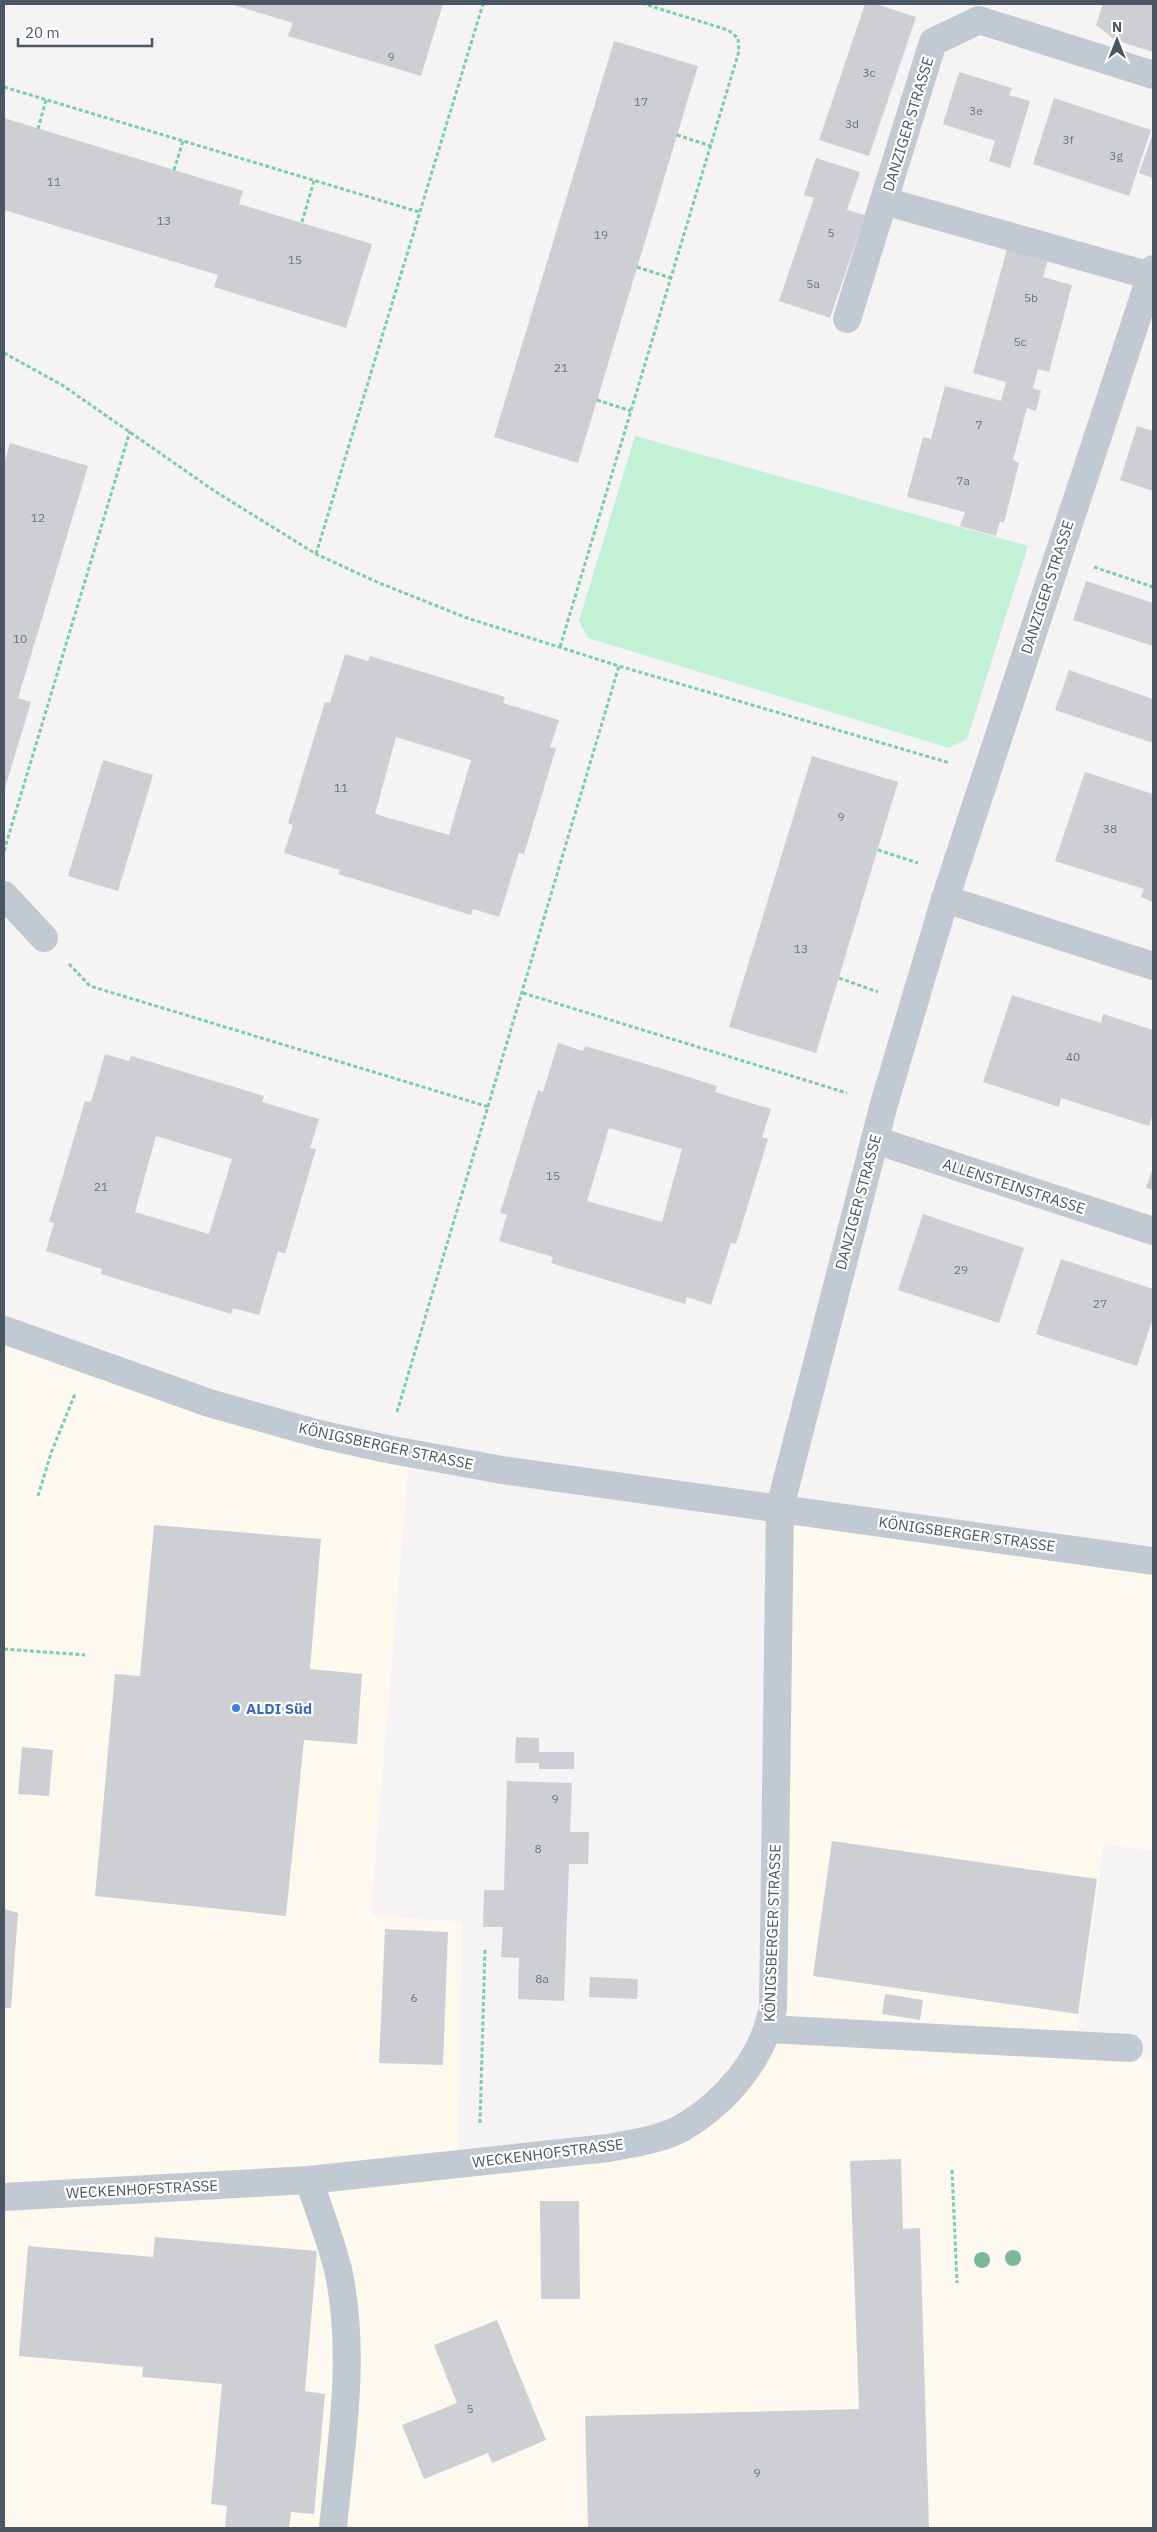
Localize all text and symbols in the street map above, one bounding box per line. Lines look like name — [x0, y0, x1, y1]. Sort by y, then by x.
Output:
scale bar — [18, 15, 151, 47]
north arrow — [1092, 15, 1142, 65]
text: N — [1112, 18, 1122, 36]
text: 20 m — [25, 23, 60, 42]
house number: 9 — [387, 49, 395, 64]
street label: DANZIGER STRASSE — [879, 55, 937, 193]
house number: 3c — [862, 65, 876, 80]
house number: 17 — [634, 94, 648, 109]
house number: 3e — [969, 103, 983, 118]
house number: 3d — [845, 116, 859, 131]
house number: 3f — [1062, 132, 1074, 147]
house number: 3g — [1109, 148, 1123, 163]
house number: 11 — [47, 174, 61, 189]
house number: 13 — [157, 213, 171, 228]
house number: 5 — [827, 225, 835, 240]
house number: 19 — [594, 227, 608, 242]
house number: 15 — [288, 252, 302, 267]
house number: 5a — [806, 276, 820, 291]
house number: 5b — [1024, 290, 1038, 305]
house number: 5c — [1013, 334, 1027, 349]
house number: 21 — [554, 360, 568, 375]
house number: 7 — [975, 417, 983, 432]
house number: 7a — [956, 473, 970, 488]
house number: 12 — [31, 510, 45, 525]
street label: DANZIGER STRASSE — [1016, 518, 1078, 656]
house number: 10 — [13, 631, 27, 646]
house number: 11 — [334, 780, 348, 795]
house number: 9 — [837, 809, 845, 824]
house number: 38 — [1103, 821, 1117, 836]
house number: 13 — [794, 941, 808, 956]
house number: 40 — [1066, 1049, 1080, 1064]
street label: DANZIGER STRASSE — [831, 1132, 885, 1272]
street label: ALLENSTEINSTRASSE — [940, 1154, 1088, 1218]
house number: 15 — [546, 1168, 560, 1183]
house number: 21 — [94, 1179, 108, 1194]
house number: 29 — [954, 1262, 968, 1277]
house number: 27 — [1093, 1296, 1107, 1311]
street label: KÖNIGSBERGER STRASSE — [297, 1418, 475, 1474]
street label: KÖNIGSBERGER STRASSE — [877, 1512, 1057, 1556]
place label: ALDI Süd — [246, 1699, 312, 1718]
marker: ALDI Süd — [230, 1702, 242, 1714]
house number: 9 — [551, 1791, 559, 1806]
house number: 8 — [534, 1841, 542, 1856]
street label: KÖNIGSBERGER STRASSE — [759, 1844, 785, 2022]
house number: 8a — [535, 1971, 549, 1986]
house number: 6 — [410, 1990, 418, 2005]
street label: WECKENHOFSTRASSE — [471, 2134, 625, 2172]
street label: WECKENHOFSTRASSE — [65, 2176, 219, 2202]
house number: 5 — [466, 2401, 474, 2416]
house number: 9 — [753, 2465, 761, 2480]

